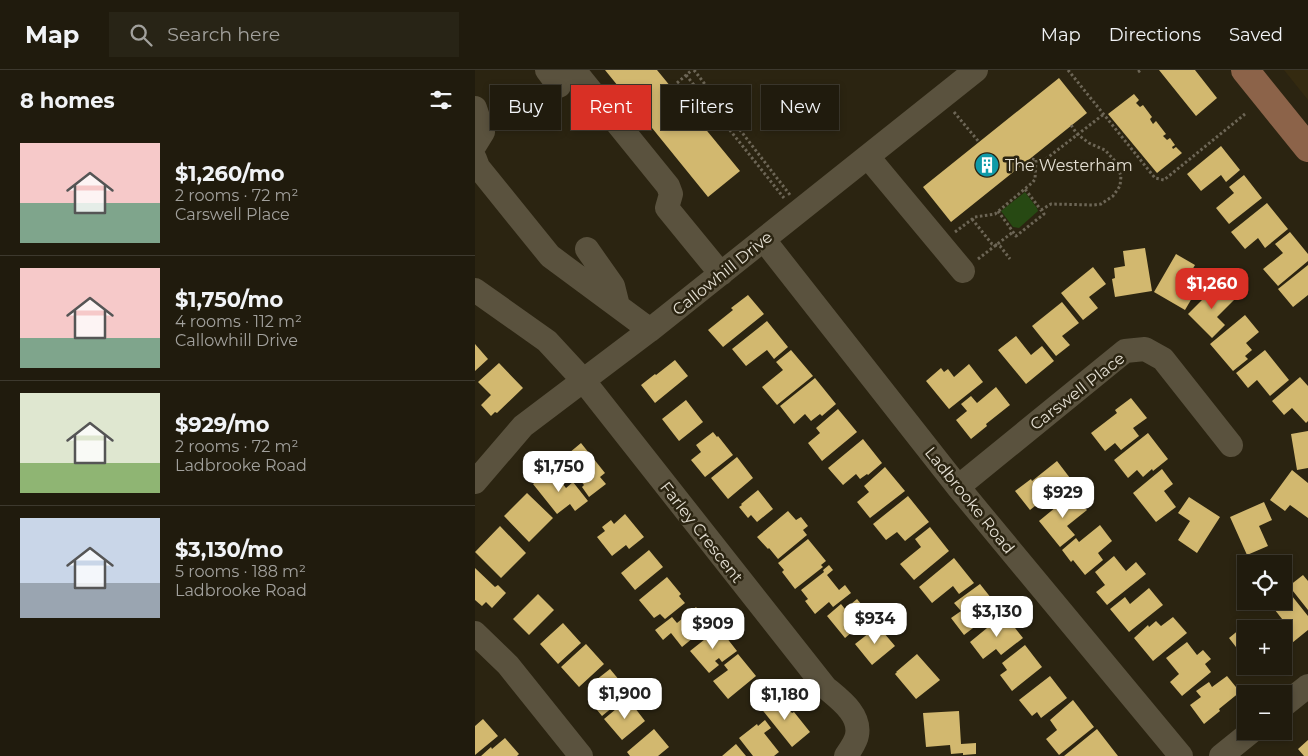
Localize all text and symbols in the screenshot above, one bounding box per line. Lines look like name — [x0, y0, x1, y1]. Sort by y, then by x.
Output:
search box — [109, 12, 459, 57]
text: Map — [25, 20, 79, 49]
icon: search — [127, 21, 155, 49]
text: Search here — [167, 23, 280, 46]
text: Map — [1041, 24, 1081, 46]
text: Directions — [1109, 24, 1201, 46]
text: Saved — [1229, 24, 1283, 46]
chip: Buy — [490, 85, 561, 130]
chip: Rent — [571, 85, 651, 130]
chip: Filters — [661, 85, 751, 130]
chip: New — [761, 85, 839, 130]
icon: filters — [427, 86, 455, 114]
text: 8 homes — [20, 88, 115, 113]
building icon: The Westerham — [974, 152, 1000, 178]
place label: The Westerham — [1005, 156, 1133, 175]
text: $1,260/mo — [175, 161, 285, 186]
icon: home — [60, 163, 120, 223]
text: 2 rooms · 72 m² — [175, 186, 298, 205]
text: Carswell Place — [175, 205, 290, 224]
street label: Callowhill Drive — [669, 227, 776, 319]
pin: $1,260 — [1171, 268, 1253, 310]
text: $1,260 — [1186, 274, 1238, 293]
text: $1,750/mo — [175, 287, 283, 312]
icon: home — [60, 288, 120, 348]
text: 4 rooms · 112 m² — [175, 312, 302, 331]
text: Callowhill Drive — [175, 331, 298, 350]
street label: Carswell Place — [1026, 349, 1128, 434]
text: $929/mo — [175, 412, 270, 437]
icon: home — [60, 413, 120, 473]
text: 2 rooms · 72 m² — [175, 437, 298, 456]
street label: Ladbrooke Road — [921, 443, 1018, 557]
pin: $1,750 — [518, 450, 600, 493]
text: Ladbrooke Road — [175, 456, 307, 475]
text: $1,750 — [534, 457, 584, 476]
pin: $929 — [1033, 476, 1093, 519]
street label: Farley Crescent — [656, 478, 747, 587]
text: $929 — [1043, 483, 1083, 502]
text: $3,130/mo — [175, 537, 283, 562]
icon: home — [60, 538, 120, 598]
map controls — [1237, 555, 1292, 740]
button: locate — [1237, 555, 1292, 610]
text: 5 rooms · 188 m² — [175, 562, 306, 581]
text: Ladbrooke Road — [175, 581, 307, 600]
pin: $3,130 — [956, 596, 1038, 638]
pin: $934 — [845, 602, 905, 645]
text: $3,130 — [972, 602, 1022, 621]
pin: $909 — [683, 608, 743, 650]
text: $934 — [855, 609, 895, 628]
text: $909 — [692, 614, 734, 633]
button: + — [1237, 620, 1292, 675]
pin: $1,900 — [584, 678, 666, 720]
pin: $1,180 — [744, 678, 826, 721]
text: $1,900 — [599, 684, 651, 703]
text: $1,180 — [761, 685, 809, 704]
button: − — [1237, 685, 1292, 740]

